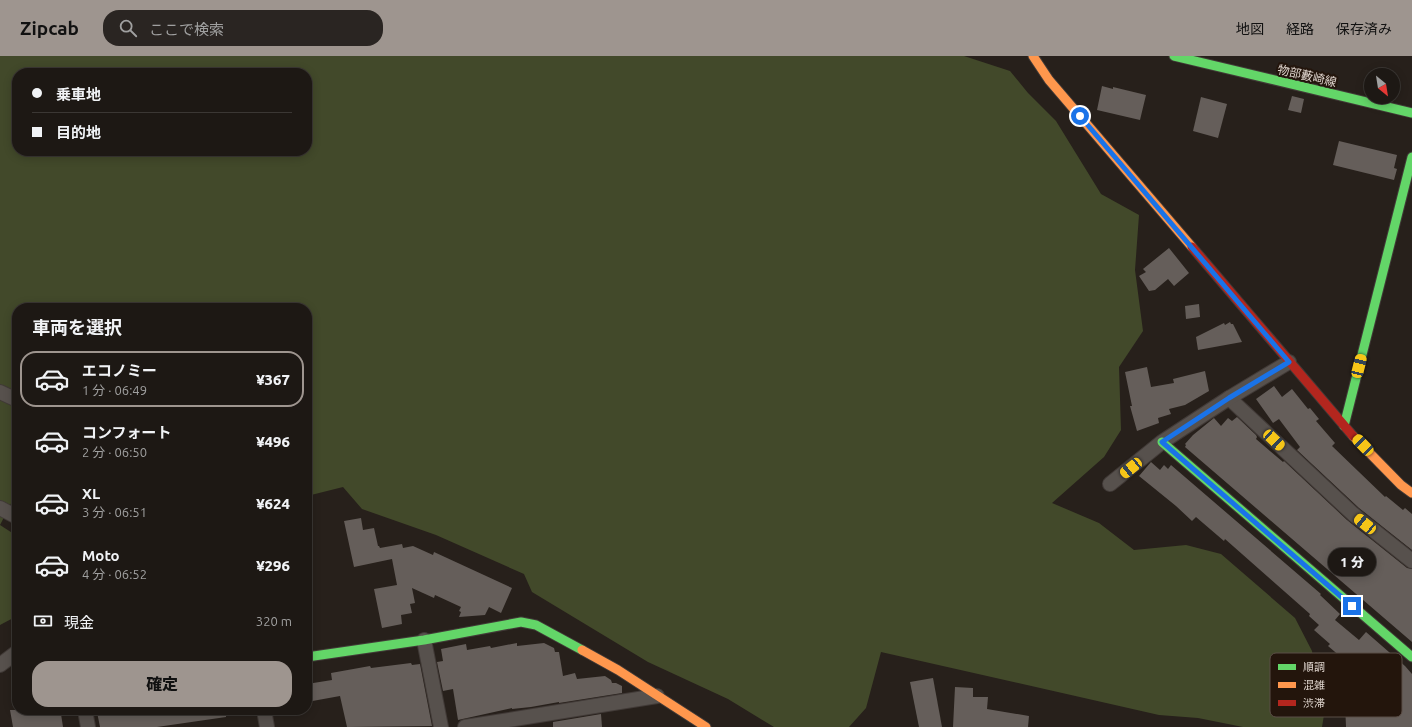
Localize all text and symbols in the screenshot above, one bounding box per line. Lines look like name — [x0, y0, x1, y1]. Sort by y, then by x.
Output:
search box — [103, 10, 383, 46]
text: Zipcab — [20, 17, 79, 39]
icon: search — [117, 17, 139, 39]
text: ここで検索 — [149, 21, 224, 38]
text: 地図 — [1236, 21, 1264, 37]
text: 経路 — [1286, 21, 1314, 37]
text: 保存済み — [1336, 21, 1392, 37]
street label: 物部藪崎線 — [1276, 62, 1338, 89]
north arrow — [1364, 68, 1400, 104]
map controls — [1364, 68, 1400, 104]
text: 乗車地 — [56, 86, 101, 103]
route start — [1071, 107, 1089, 125]
text: 目的地 — [56, 124, 101, 141]
text: 車両を選択 — [32, 317, 122, 337]
car — [1350, 353, 1368, 379]
icon: car — [34, 361, 70, 397]
text: エコノミー — [82, 362, 157, 379]
text: ¥367 — [256, 371, 290, 388]
text: 1 分 · 06:49 — [82, 383, 147, 397]
icon: car — [34, 423, 70, 459]
text: コンフォート — [82, 424, 172, 441]
car — [1261, 427, 1287, 453]
car — [1350, 432, 1376, 458]
text: ¥496 — [256, 433, 290, 450]
text: 2 分 · 06:50 — [82, 445, 147, 459]
car — [1118, 456, 1144, 480]
icon: car — [34, 485, 70, 521]
text: XL — [82, 485, 100, 502]
text: ¥624 — [256, 495, 290, 512]
text: 3 分 · 06:51 — [82, 505, 147, 519]
car — [1352, 512, 1378, 536]
icon: car — [34, 547, 70, 583]
text: Moto — [82, 547, 120, 564]
callout: 1 分 — [1328, 548, 1376, 576]
text: 1 分 — [1340, 555, 1364, 569]
text: ¥296 — [256, 557, 290, 574]
text: 4 分 · 06:52 — [82, 567, 147, 581]
route end — [1343, 597, 1361, 615]
icon: cash — [32, 610, 54, 632]
text: 現金 — [64, 614, 94, 631]
text: 320 m — [256, 614, 292, 628]
legend — [1270, 653, 1402, 717]
button: 確定 — [32, 661, 292, 707]
text: 順調 — [1303, 661, 1325, 673]
text: 混雑 — [1303, 679, 1325, 691]
text: 渋滞 — [1303, 697, 1325, 709]

